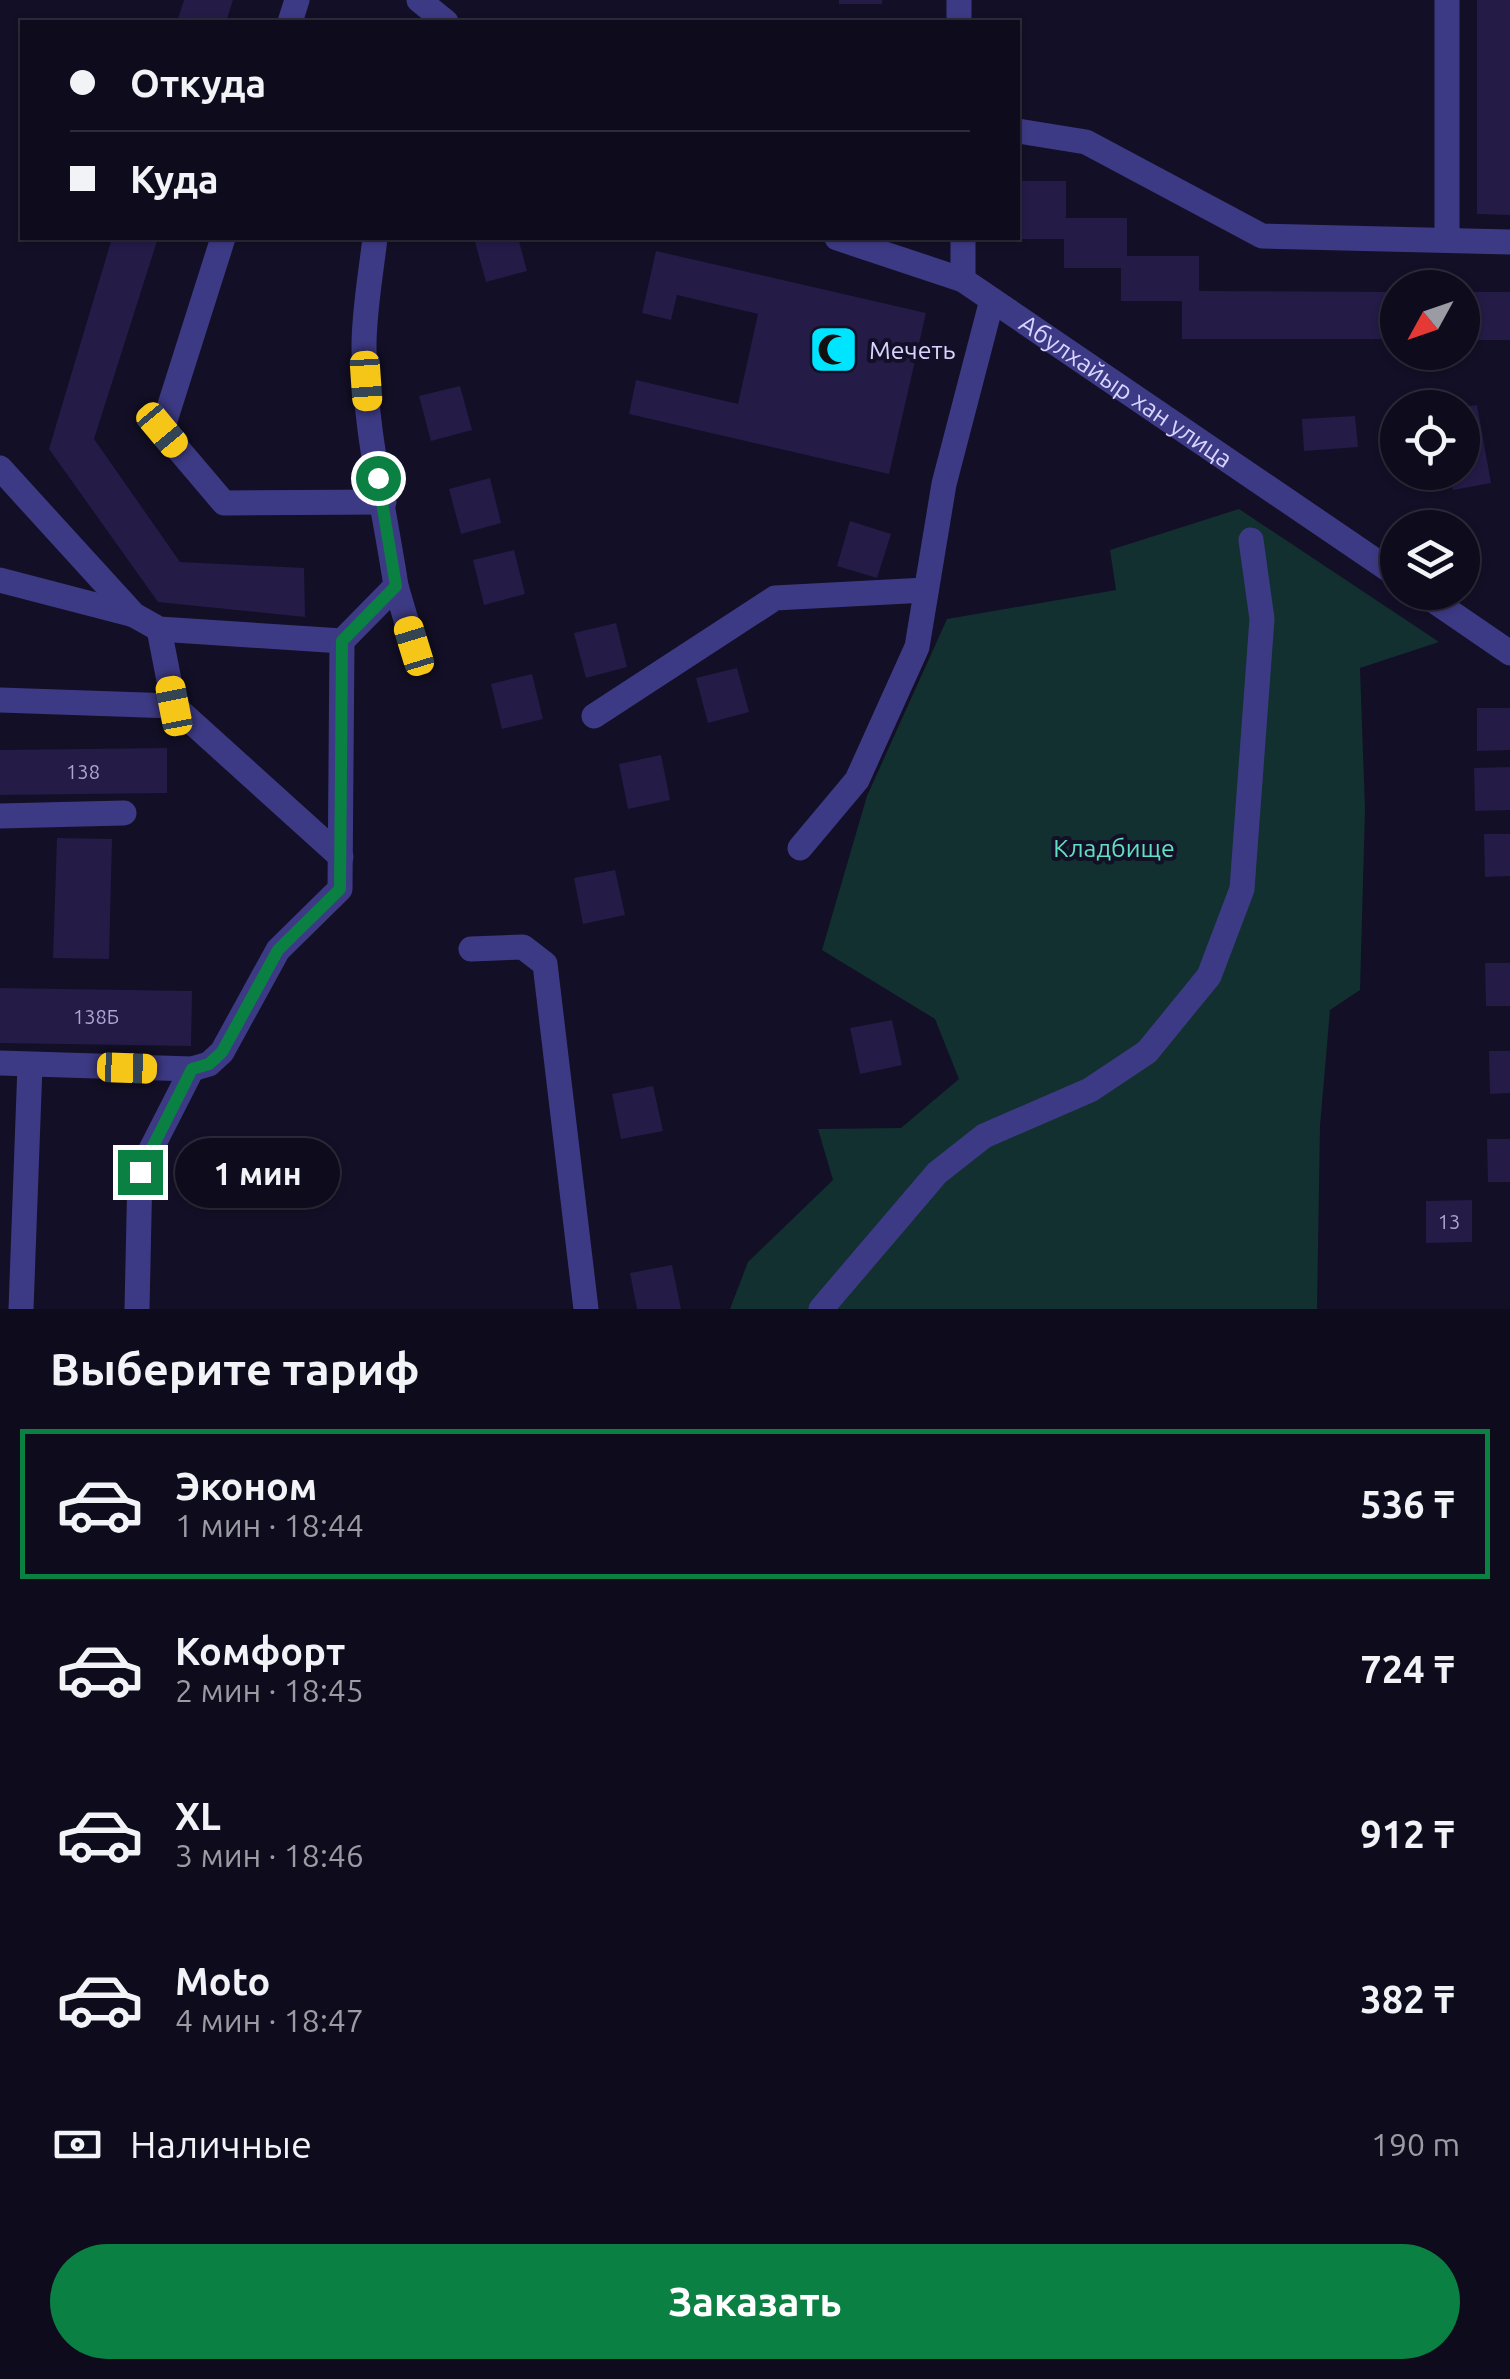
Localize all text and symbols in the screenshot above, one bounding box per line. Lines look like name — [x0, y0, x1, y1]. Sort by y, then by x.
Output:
text: Откуда — [130, 62, 266, 104]
text: Куда — [130, 158, 219, 200]
north arrow — [1380, 270, 1480, 370]
map controls — [1380, 270, 1480, 610]
street label: Абулхайыр хан улица — [1014, 309, 1238, 473]
mosque icon: Мечеть — [808, 324, 860, 376]
place label: Мечеть — [869, 336, 956, 364]
car — [349, 350, 383, 412]
button: locate — [1380, 390, 1480, 490]
car — [131, 397, 193, 463]
route start — [356, 456, 401, 501]
button: layers — [1380, 510, 1480, 610]
car — [391, 613, 437, 679]
car — [154, 674, 194, 738]
house number: 138 — [66, 760, 100, 783]
park label: Кладбище — [1053, 834, 1175, 862]
house number: 138Б — [73, 1005, 119, 1028]
car — [96, 1052, 158, 1084]
callout: 1 мин — [175, 1137, 340, 1207]
route end — [118, 1150, 163, 1195]
text: 1 мин — [213, 1155, 302, 1191]
house number: 13 — [1438, 1210, 1460, 1233]
text: Выберите тариф — [50, 1343, 420, 1394]
icon: car — [55, 1459, 145, 1549]
text: Эконом — [175, 1465, 317, 1507]
text: 536 ₸ — [1360, 1483, 1455, 1525]
text: 1 мин · 18:44 — [175, 1507, 364, 1543]
icon: car — [55, 1624, 145, 1714]
text: Комфорт — [175, 1630, 345, 1672]
text: 724 ₸ — [1360, 1648, 1455, 1690]
text: 2 мин · 18:45 — [175, 1672, 364, 1708]
icon: car — [55, 1789, 145, 1879]
text: XL — [175, 1795, 221, 1837]
text: 912 ₸ — [1360, 1813, 1455, 1855]
text: 3 мин · 18:46 — [175, 1837, 364, 1873]
icon: car — [55, 1954, 145, 2044]
text: Moto — [175, 1960, 270, 2002]
text: 382 ₸ — [1360, 1978, 1455, 2020]
text: 4 мин · 18:47 — [175, 2002, 364, 2038]
icon: cash — [50, 2117, 105, 2172]
text: Наличные — [130, 2123, 312, 2165]
text: 190 m — [1371, 2126, 1460, 2162]
button: Заказать — [50, 2244, 1460, 2359]

